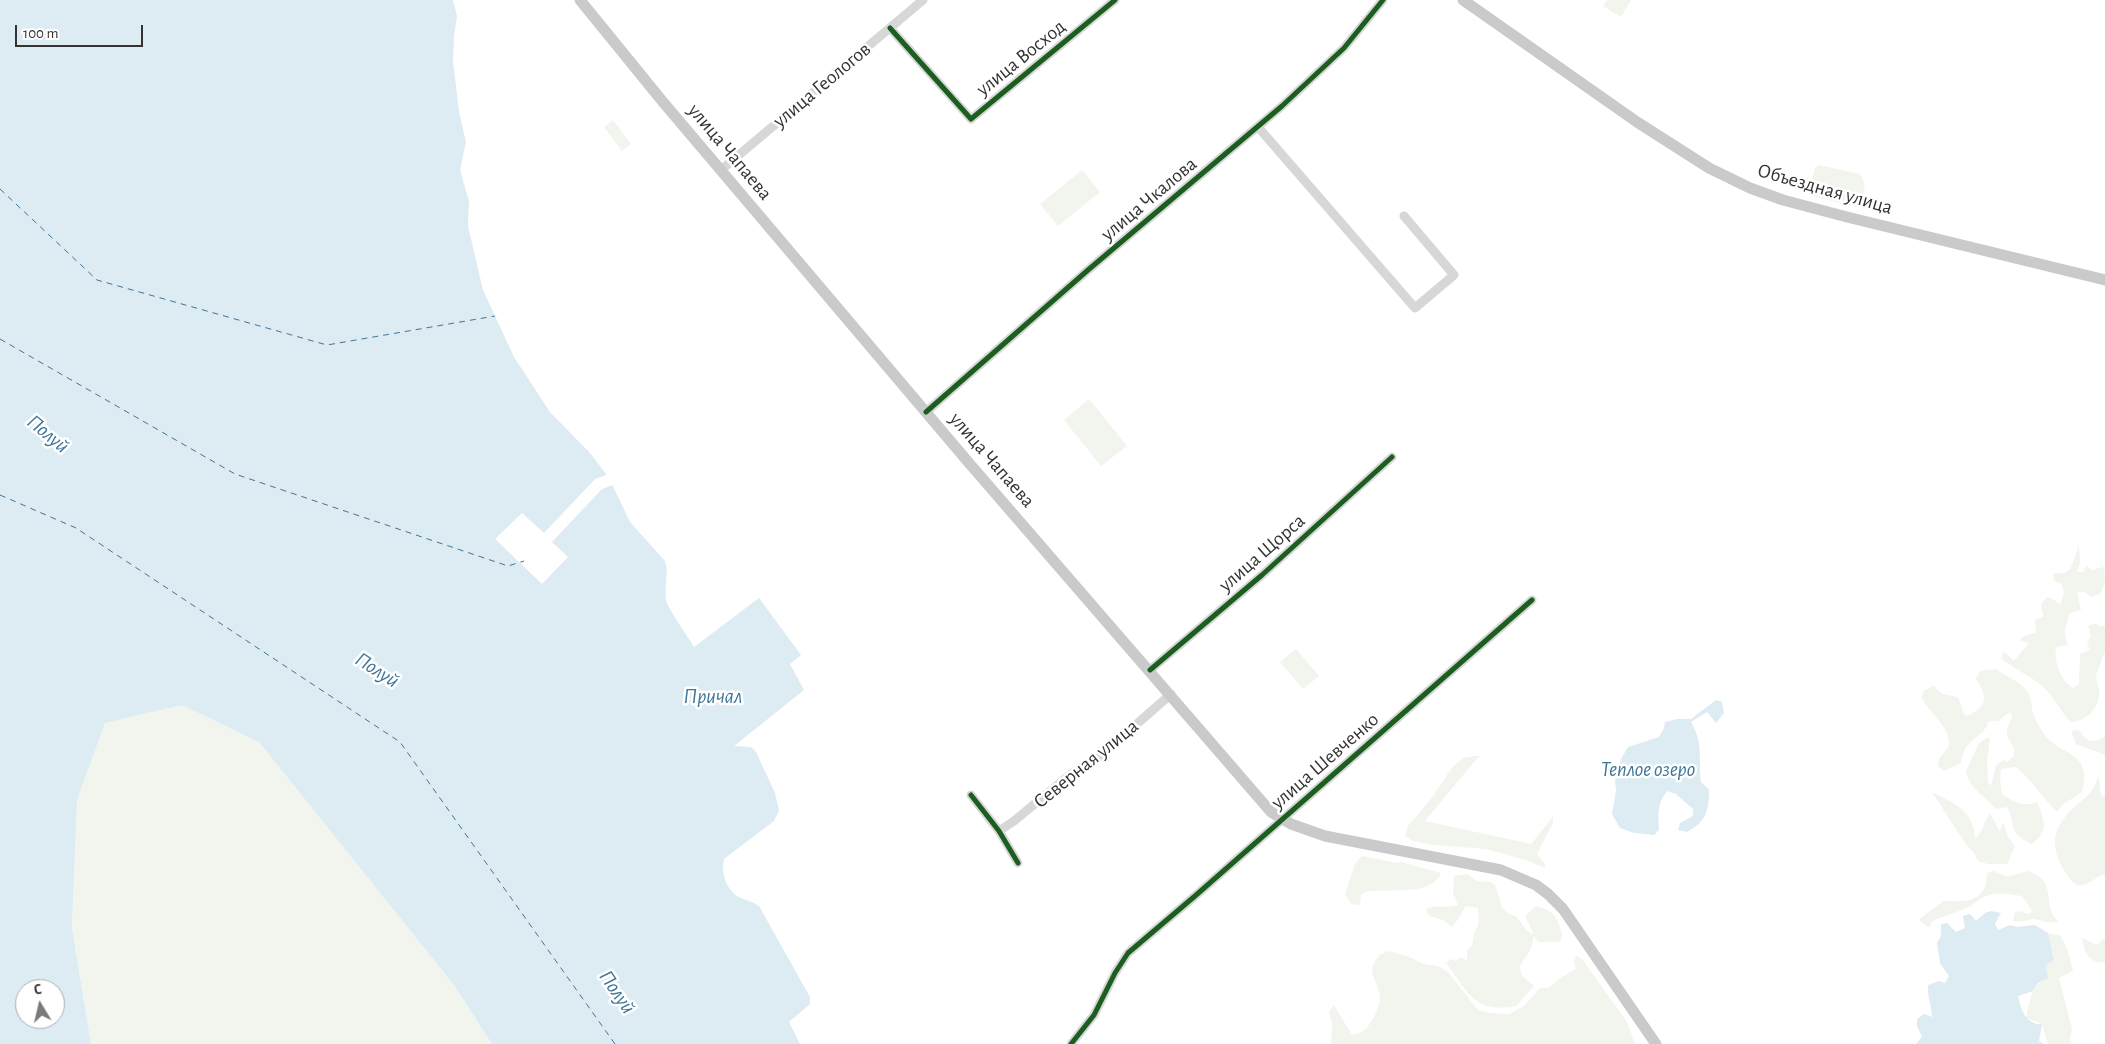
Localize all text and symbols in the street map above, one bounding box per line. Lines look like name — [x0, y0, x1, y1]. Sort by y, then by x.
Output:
scale bar — [18, 15, 145, 47]
street label: улица Восход — [972, 15, 1070, 101]
text: 100 m — [23, 26, 58, 41]
street label: улица Геологов — [768, 37, 876, 133]
street label: улица Чапаева — [683, 99, 777, 205]
street label: улица Чкалова — [1096, 152, 1202, 246]
street label: Объездная улица — [1755, 158, 1895, 220]
street label: улица Чапаева — [944, 407, 1040, 513]
water label: Полуй — [22, 409, 74, 459]
street label: улица Щорса — [1214, 509, 1310, 597]
water label: Полуй — [350, 647, 404, 693]
water label: Причал — [684, 684, 742, 710]
street label: улица Шевченко — [1266, 708, 1384, 814]
street label: Северная улица — [1029, 714, 1143, 814]
water label: Теплое озеро — [1601, 757, 1695, 783]
water label: Полуй — [593, 965, 641, 1019]
north arrow — [15, 979, 65, 1029]
text: С — [33, 983, 43, 998]

